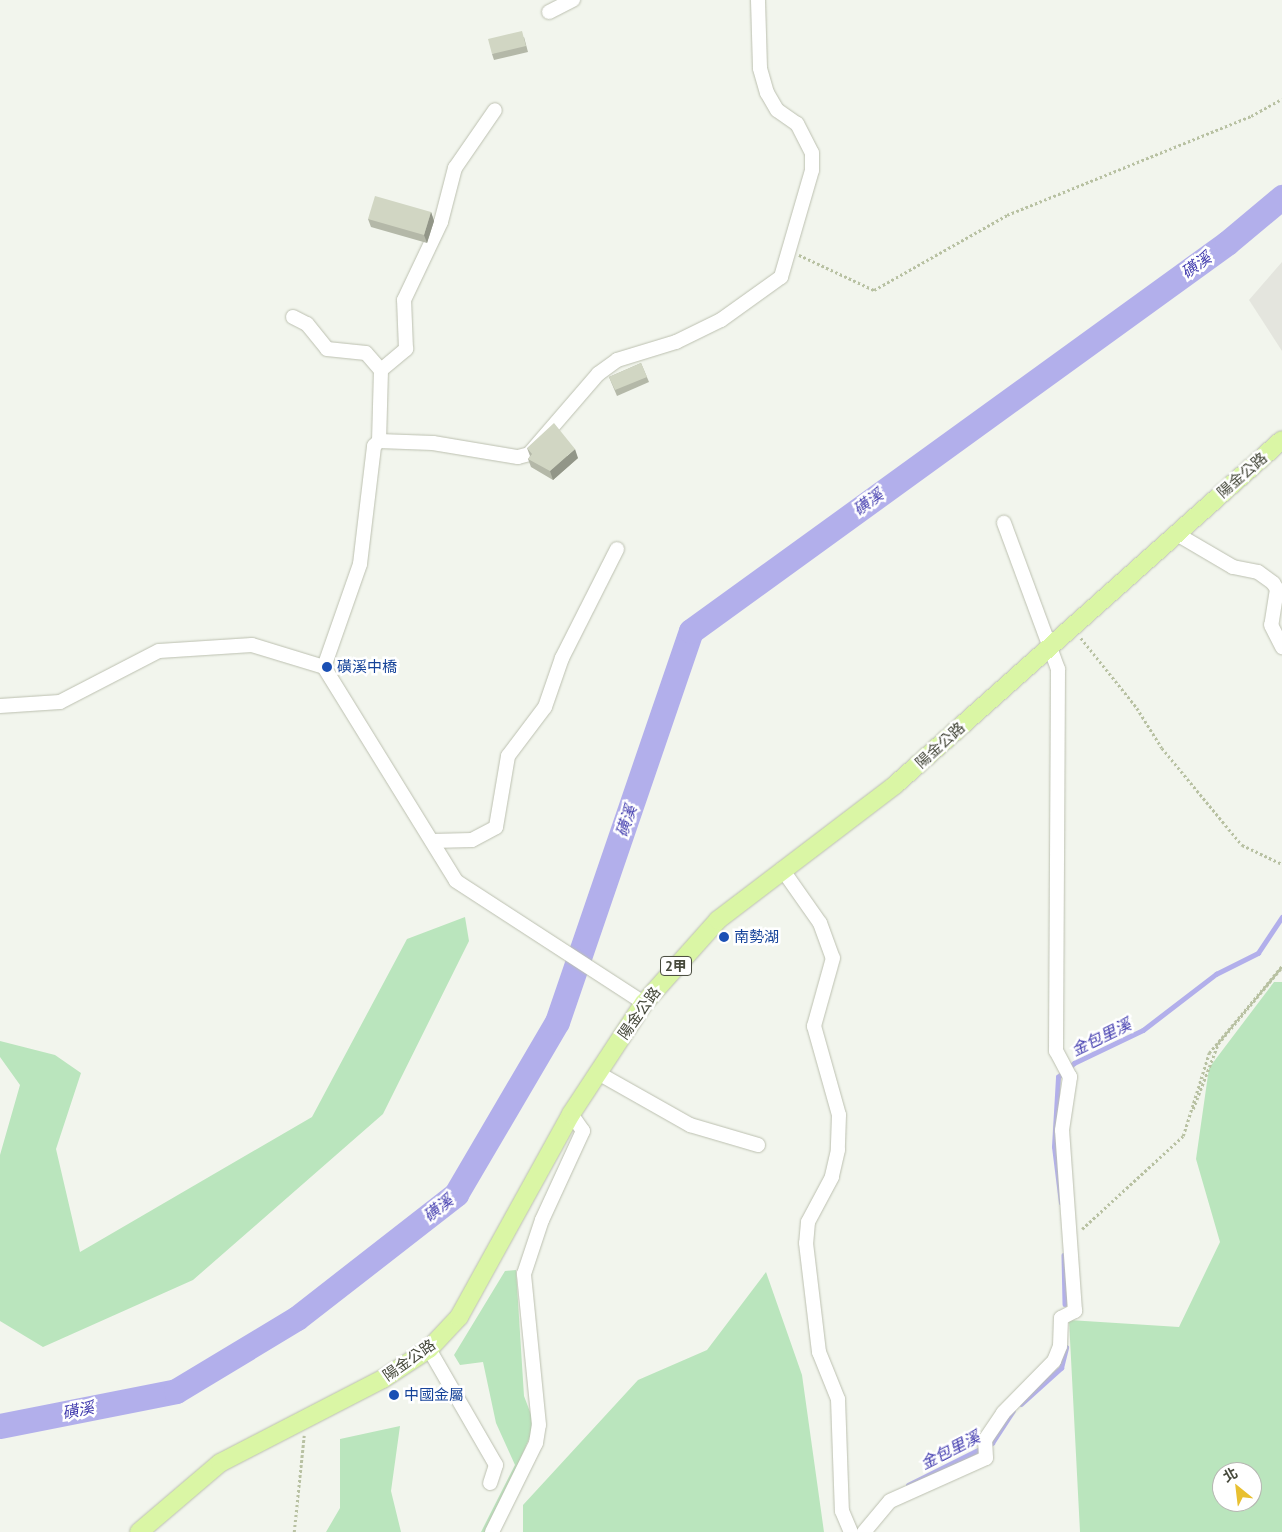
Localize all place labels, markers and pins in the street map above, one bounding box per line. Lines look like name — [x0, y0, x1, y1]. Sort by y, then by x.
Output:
place label: 磺溪中橋 — [337, 658, 397, 676]
marker: 磺溪中橋 — [321, 661, 333, 673]
place label: 南勢湖 — [734, 928, 779, 946]
marker: 南勢湖 — [718, 931, 730, 943]
place label: 中國金屬 — [404, 1386, 464, 1404]
marker: 中國金屬 — [388, 1389, 400, 1401]

